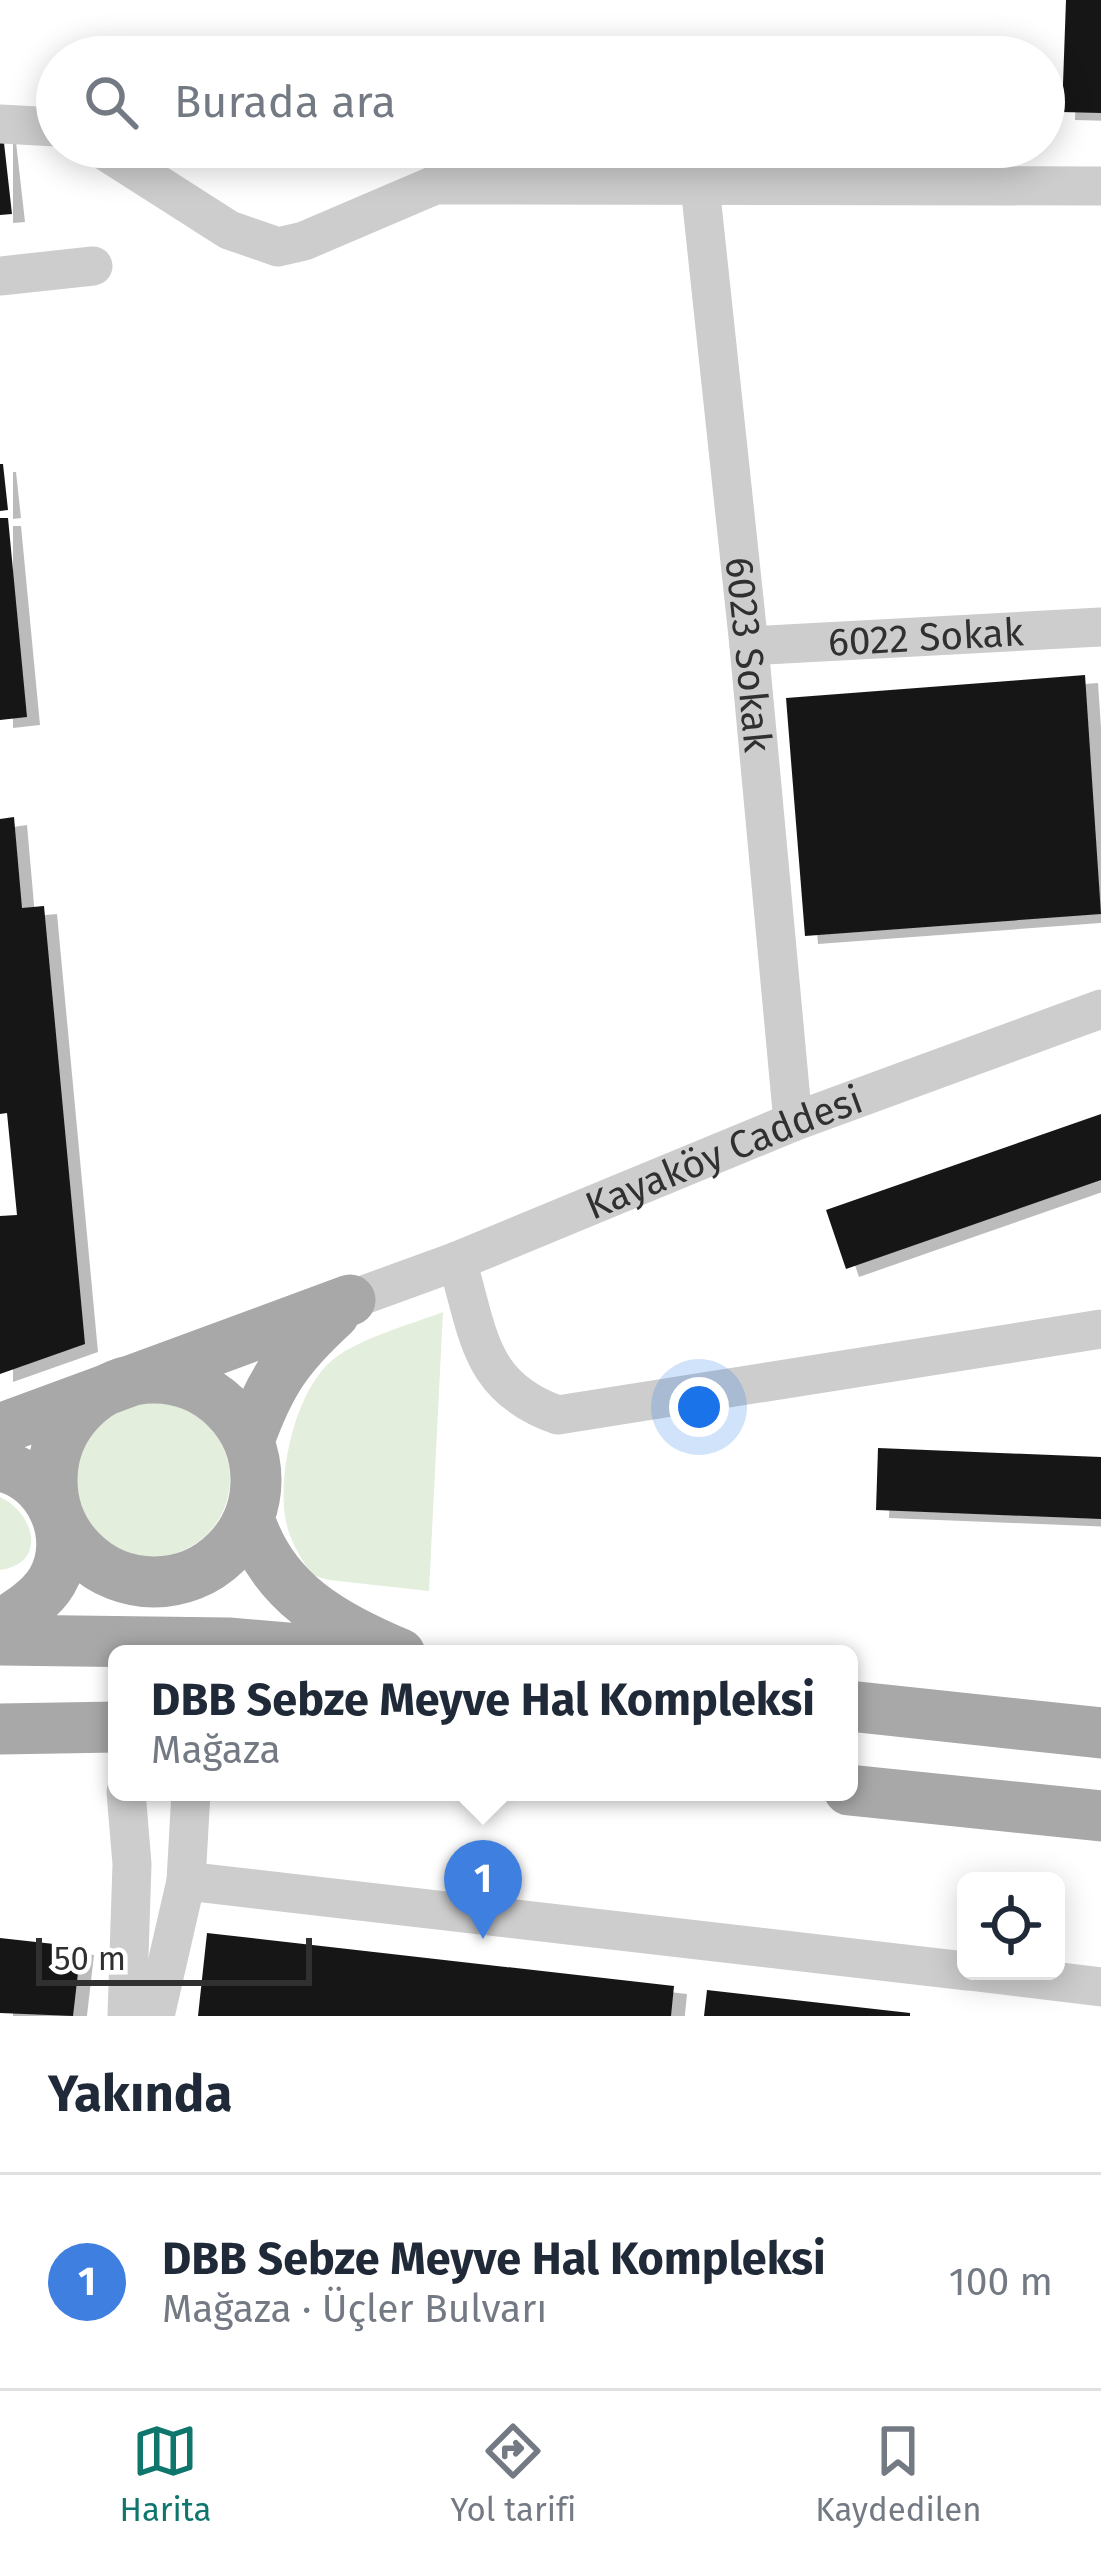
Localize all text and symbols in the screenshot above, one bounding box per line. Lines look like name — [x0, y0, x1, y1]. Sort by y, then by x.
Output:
search box — [36, 36, 1065, 168]
icon: search — [78, 69, 144, 135]
text: Burada ara — [174, 75, 396, 129]
street label: 6023 Sokak — [716, 555, 781, 754]
street label: 6022 Sokak — [827, 609, 1025, 666]
street label: Kayaköy Caddesi — [579, 1077, 869, 1229]
your location — [669, 1377, 729, 1437]
popup — [108, 1645, 858, 1801]
text: DBB Sebze Meyve Hal Kompleksi — [151, 1673, 815, 1727]
text: Mağaza — [151, 1727, 281, 1773]
pin: 1 — [444, 1840, 522, 1939]
map controls — [957, 1872, 1065, 1980]
button: locate — [957, 1872, 1065, 1980]
scale bar — [36, 1932, 312, 1985]
text: 50 m — [54, 1939, 126, 1979]
text: Yakında — [48, 2063, 232, 2125]
text: DBB Sebze Meyve Hal Kompleksi — [162, 2232, 826, 2286]
text: 1 — [78, 2259, 96, 2305]
text: 100 m — [949, 2259, 1053, 2305]
text: Mağaza · Üçler Bulvarı — [162, 2286, 547, 2332]
tab: Harita — [119, 2418, 212, 2530]
tab: Yol tarifi — [450, 2418, 576, 2530]
tab: Kaydedilen — [815, 2418, 982, 2530]

